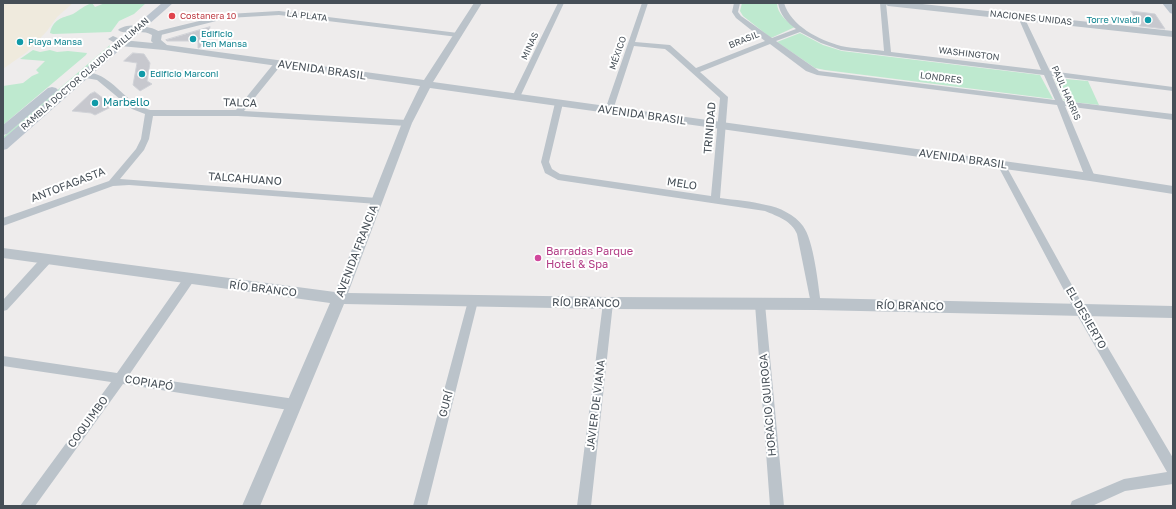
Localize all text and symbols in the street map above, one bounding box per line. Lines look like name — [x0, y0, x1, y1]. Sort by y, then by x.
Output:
street label: LA PLATA — [286, 8, 328, 24]
street label: NACIONES UNIDAS — [989, 8, 1073, 28]
marker: Costanera 10 — [167, 11, 177, 21]
place label: Costanera 10 — [180, 11, 236, 21]
street label: RAMBLA DOCTOR CLAUDIO WILLIMAN — [19, 15, 151, 133]
place label: Torre Vivaldi — [1086, 15, 1140, 25]
marker: Torre Vivaldi — [1143, 15, 1153, 25]
place label: Edificio Ten Mansa — [201, 29, 247, 50]
street label: BRASIL — [727, 29, 761, 51]
street label: MINAS — [519, 31, 541, 61]
marker: Edificio Ten Mansa — [188, 34, 198, 44]
street label: MÉXICO — [607, 35, 629, 71]
marker: Playa Mansa — [15, 37, 25, 47]
place label: Playa Mansa — [28, 37, 82, 47]
street label: WASHINGTON — [938, 45, 1000, 63]
street label: AVENIDA BRASIL — [277, 57, 367, 83]
street label: PAUL HARRIS — [1049, 64, 1083, 122]
marker: Edificio Marconi — [137, 69, 147, 79]
place label: Edificio Marconi — [150, 69, 219, 79]
street label: LONDRES — [920, 70, 962, 86]
place label: Marbello — [103, 96, 150, 110]
street label: TALCA — [223, 96, 257, 110]
marker: Marbello — [90, 98, 100, 108]
street label: TRINIDAD — [701, 101, 719, 155]
street label: AVENIDA BRASIL — [597, 102, 687, 128]
street label: AVENIDA BRASIL — [918, 146, 1008, 172]
street label: ANTOFAGASTA — [29, 165, 107, 205]
street label: TALCAHUANO — [208, 170, 282, 188]
street label: MELO — [666, 175, 698, 193]
street label: AVENIDA FRANCIA — [333, 203, 381, 299]
place label: Barradas Parque Hotel & Spa — [546, 245, 633, 271]
marker: Barradas Parque Hotel & Spa — [533, 253, 543, 263]
street label: RÍO BRANCO — [228, 278, 298, 300]
street label: EL DESIERTO — [1063, 285, 1109, 351]
street label: RÍO BRANCO — [552, 296, 620, 310]
street label: RÍO BRANCO — [876, 299, 944, 313]
street label: HORACIO QUIROGA — [757, 353, 779, 457]
street label: JAVIER DE VIANA — [584, 359, 608, 451]
street label: COPIAPÓ — [124, 373, 174, 393]
street label: GURÍ — [436, 389, 456, 419]
street label: COQUIMBO — [65, 394, 111, 450]

